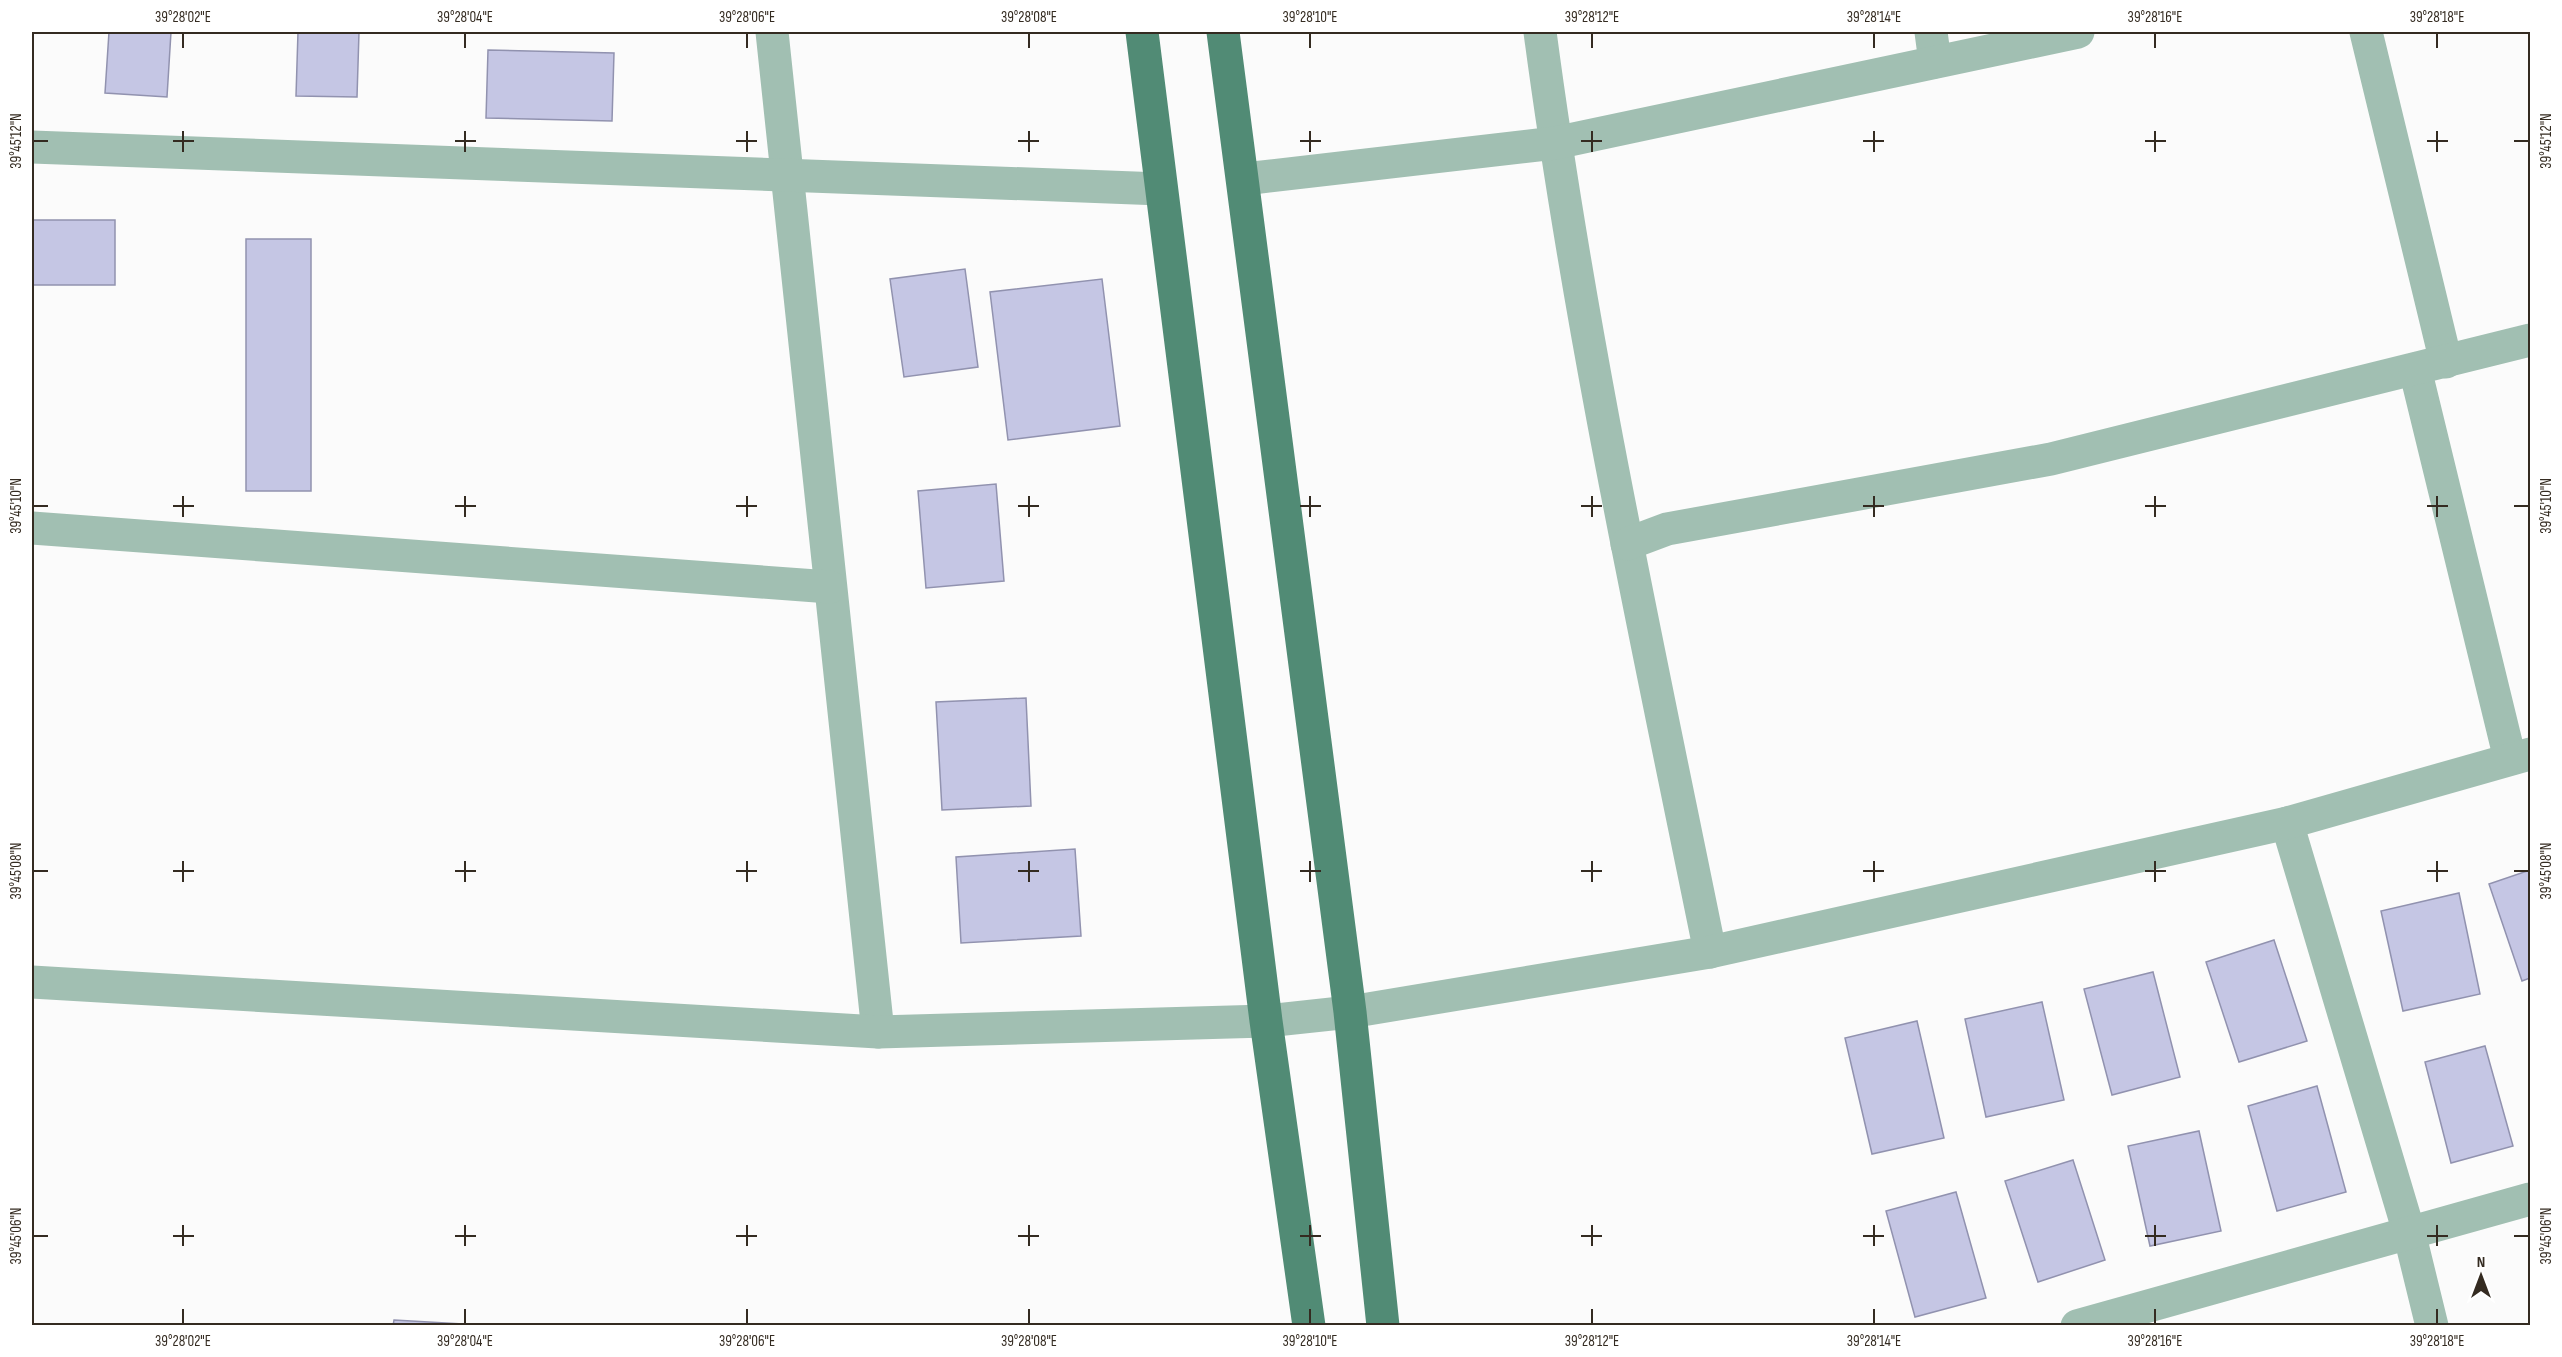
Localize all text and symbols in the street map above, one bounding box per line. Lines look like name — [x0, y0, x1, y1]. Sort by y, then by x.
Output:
text: 39°28'02"E — [155, 8, 211, 27]
text: 39°28'04"E — [437, 8, 493, 27]
text: 39°28'06"E — [719, 8, 775, 27]
text: 39°28'08"E — [1001, 8, 1057, 27]
text: 39°28'10"E — [1283, 8, 1337, 27]
text: 39°28'12"E — [1565, 8, 1619, 27]
text: 39°28'14"E — [1847, 8, 1901, 27]
text: 39°28'16"E — [2128, 8, 2182, 27]
text: 39°28'18"E — [2410, 8, 2464, 27]
text: 39°45'12"N — [7, 113, 26, 169]
text: 39°45'12"N — [2537, 113, 2556, 169]
text: 39°45'10"N — [7, 478, 26, 534]
text: 39°45'10"N — [2537, 478, 2556, 534]
text: 39°45'08"N — [7, 843, 26, 899]
text: 39°45'08"N — [2537, 843, 2556, 899]
text: 39°45'06"N — [7, 1207, 26, 1265]
text: 39°45'06"N — [2537, 1207, 2556, 1265]
north arrow — [2451, 1246, 2511, 1306]
text: N — [2477, 1253, 2485, 1272]
text: 39°28'02"E — [155, 1332, 211, 1351]
text: 39°28'04"E — [437, 1332, 493, 1351]
text: 39°28'06"E — [719, 1332, 775, 1351]
text: 39°28'08"E — [1001, 1332, 1057, 1351]
text: 39°28'10"E — [1283, 1332, 1337, 1351]
text: 39°28'12"E — [1565, 1332, 1619, 1351]
text: 39°28'14"E — [1847, 1332, 1901, 1351]
text: 39°28'16"E — [2128, 1332, 2182, 1351]
text: 39°28'18"E — [2410, 1332, 2464, 1351]

